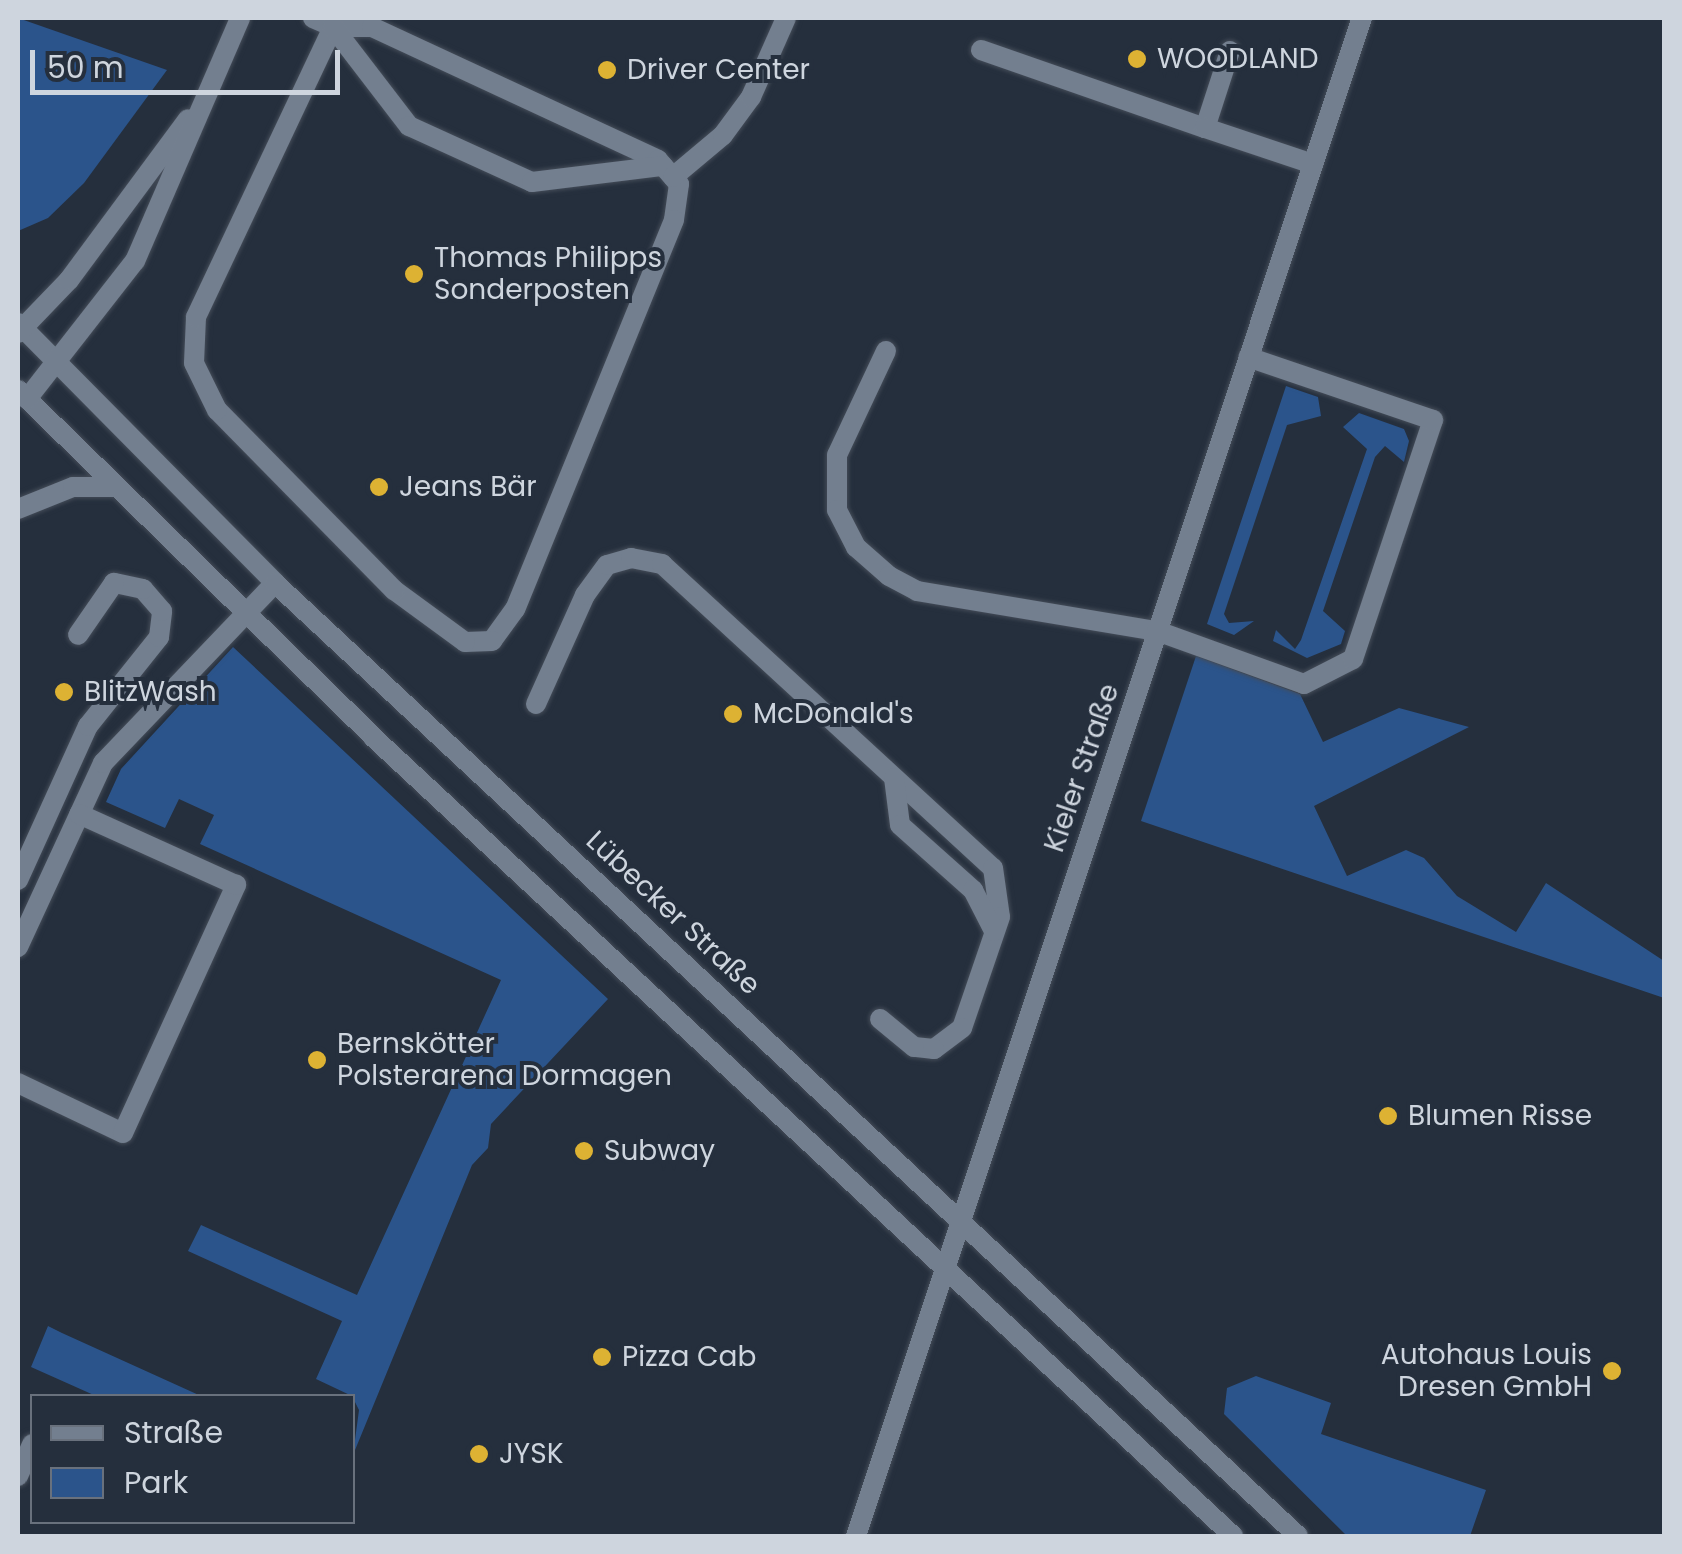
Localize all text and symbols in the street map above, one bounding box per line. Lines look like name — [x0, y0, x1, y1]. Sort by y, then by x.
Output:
scale bar — [35, 30, 345, 92]
place label: WOODLAND — [1157, 42, 1319, 76]
text: 50 m — [47, 46, 124, 89]
marker: WOODLAND — [1126, 48, 1148, 70]
place label: Driver Center — [627, 53, 810, 87]
marker: Driver Center — [596, 59, 618, 81]
place label: Thomas Philipps Sonderposten — [434, 241, 662, 307]
marker: Thomas Philipps Sonderposten — [403, 263, 425, 285]
place label: Jeans Bär — [399, 470, 537, 504]
marker: Jeans Bär — [368, 476, 390, 498]
place label: BlitzWash — [84, 675, 217, 709]
street label: Kieler Straße — [1038, 680, 1126, 856]
marker: BlitzWash — [53, 681, 75, 703]
place label: McDonald's — [753, 697, 914, 731]
marker: McDonald's — [722, 703, 744, 725]
street label: Lübecker Straße — [579, 824, 767, 1002]
place label: Bernskötter Polsterarena Dormagen — [337, 1027, 672, 1093]
marker: Bernskötter Polsterarena Dormagen — [306, 1049, 328, 1071]
place label: Blumen Risse — [1408, 1099, 1592, 1133]
marker: Blumen Risse — [1377, 1105, 1399, 1127]
place label: Subway — [604, 1134, 715, 1168]
marker: Subway — [573, 1140, 595, 1162]
place label: Autohaus Louis Dresen GmbH — [1381, 1338, 1592, 1404]
place label: Pizza Cab — [622, 1340, 756, 1374]
marker: Pizza Cab — [591, 1346, 613, 1368]
marker: Autohaus Louis Dresen GmbH — [1601, 1360, 1623, 1382]
legend — [30, 1394, 355, 1524]
text: Straße — [124, 1411, 223, 1454]
place label: JYSK — [499, 1437, 563, 1471]
marker: JYSK — [468, 1443, 490, 1465]
text: Park — [124, 1461, 188, 1504]

